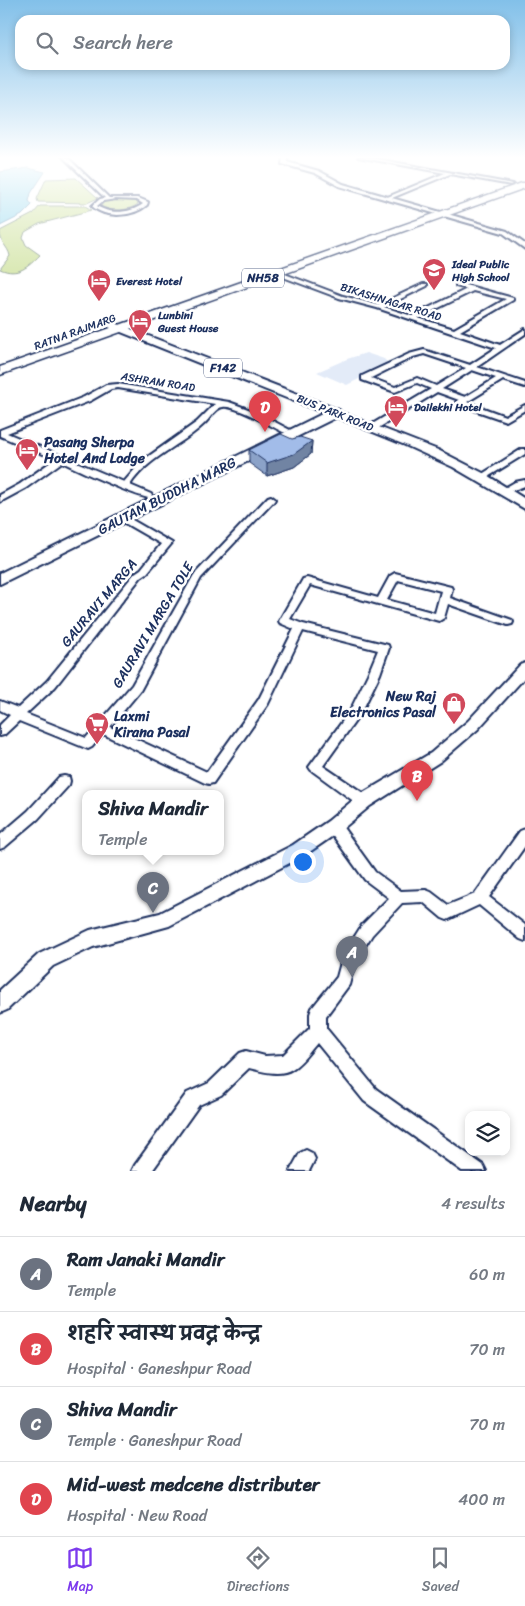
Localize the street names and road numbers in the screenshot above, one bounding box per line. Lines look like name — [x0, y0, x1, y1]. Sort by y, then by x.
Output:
road number: NH58 — [242, 268, 284, 288]
street label: BIKASHNAGAR ROAD — [338, 278, 444, 327]
street label: RATNA RAJMARG — [31, 308, 119, 356]
road number: F142 — [204, 358, 242, 378]
street label: ASHRAM ROAD — [118, 367, 197, 397]
street label: BUS PARK ROAD — [294, 389, 377, 437]
street label: GAUTAM BUDDHA MARG — [93, 450, 241, 542]
street label: GAURAVI MARGA — [54, 553, 144, 653]
street label: GAURAVI MARGA TOLE — [105, 556, 201, 693]

